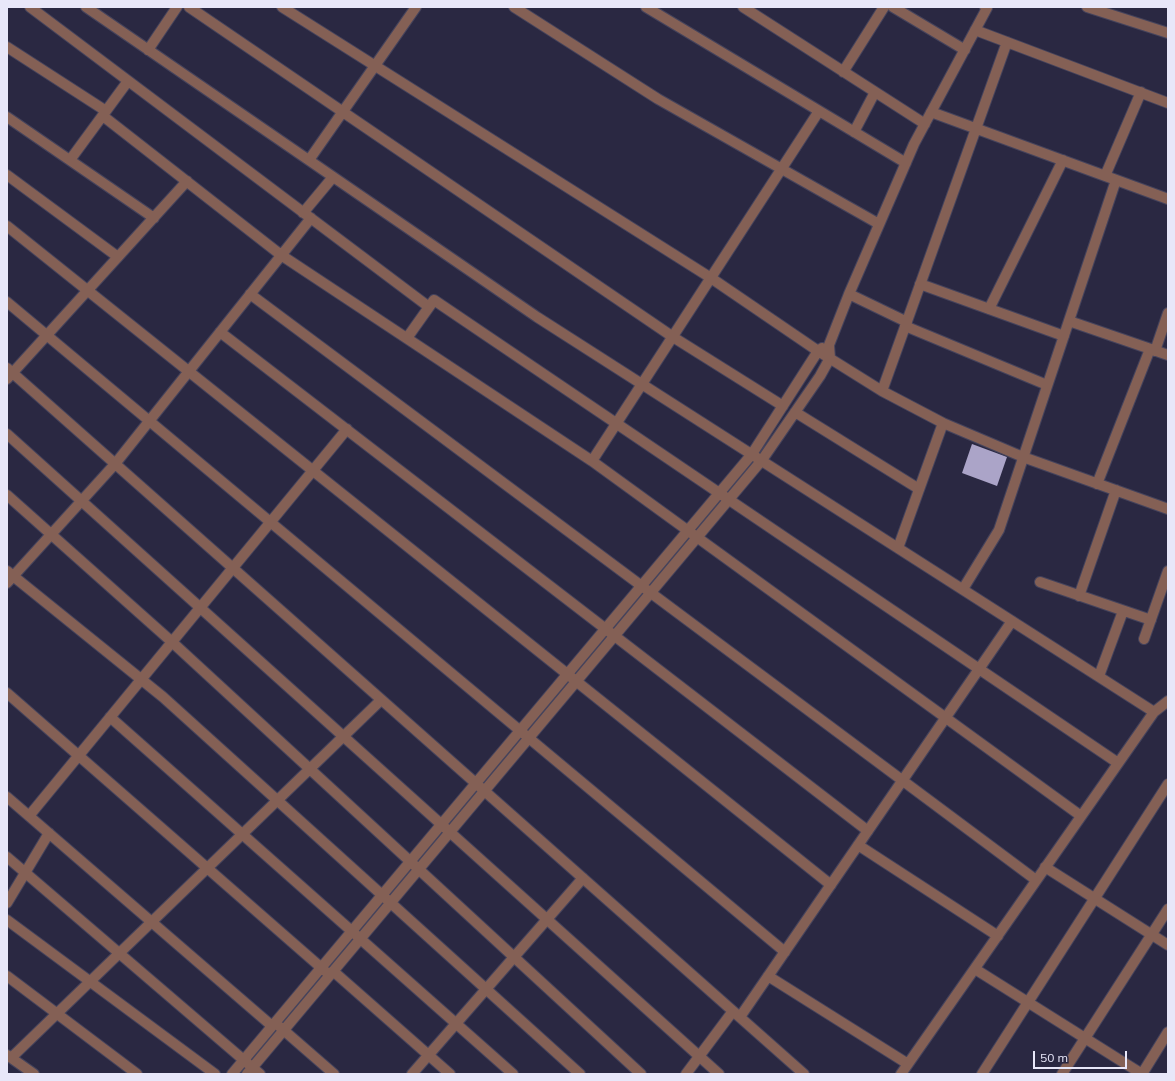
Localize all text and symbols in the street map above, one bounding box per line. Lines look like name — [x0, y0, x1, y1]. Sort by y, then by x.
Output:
scale bar — [1035, 1043, 1129, 1069]
text: 50 m — [1040, 1050, 1068, 1065]

